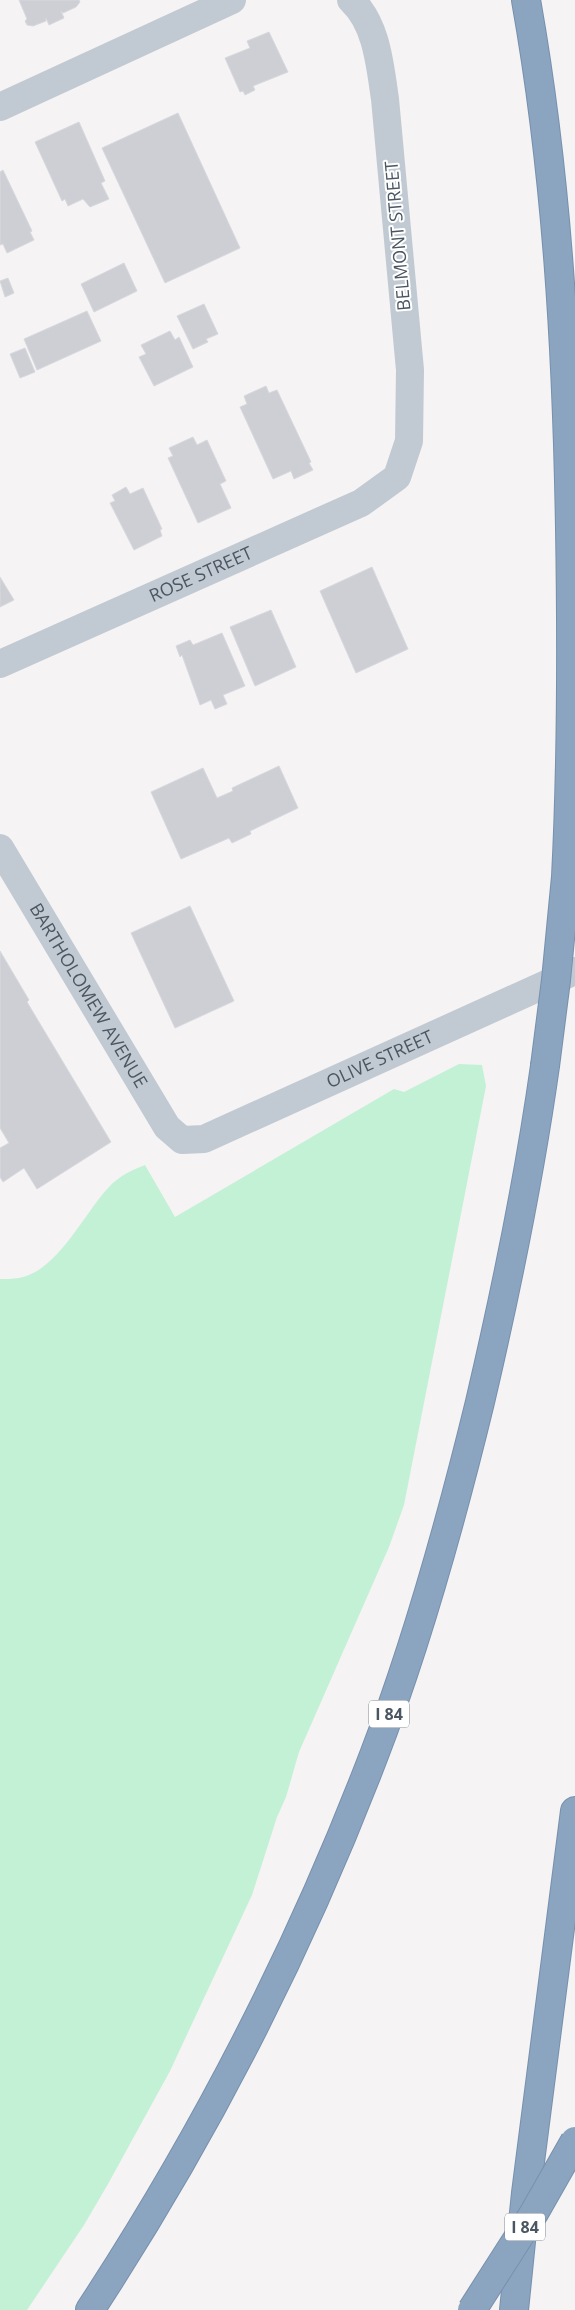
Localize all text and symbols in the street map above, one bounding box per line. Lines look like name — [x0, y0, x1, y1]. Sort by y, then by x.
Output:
street label: BELMONT STREET — [378, 160, 416, 312]
street label: ROSE STREET — [145, 540, 256, 607]
street label: BARTHOLOMEW AVENUE — [25, 898, 154, 1092]
street label: OLIVE STREET — [322, 1024, 437, 1093]
road number: I 84 — [369, 1700, 409, 1728]
road number: I 84 — [505, 2214, 545, 2240]

